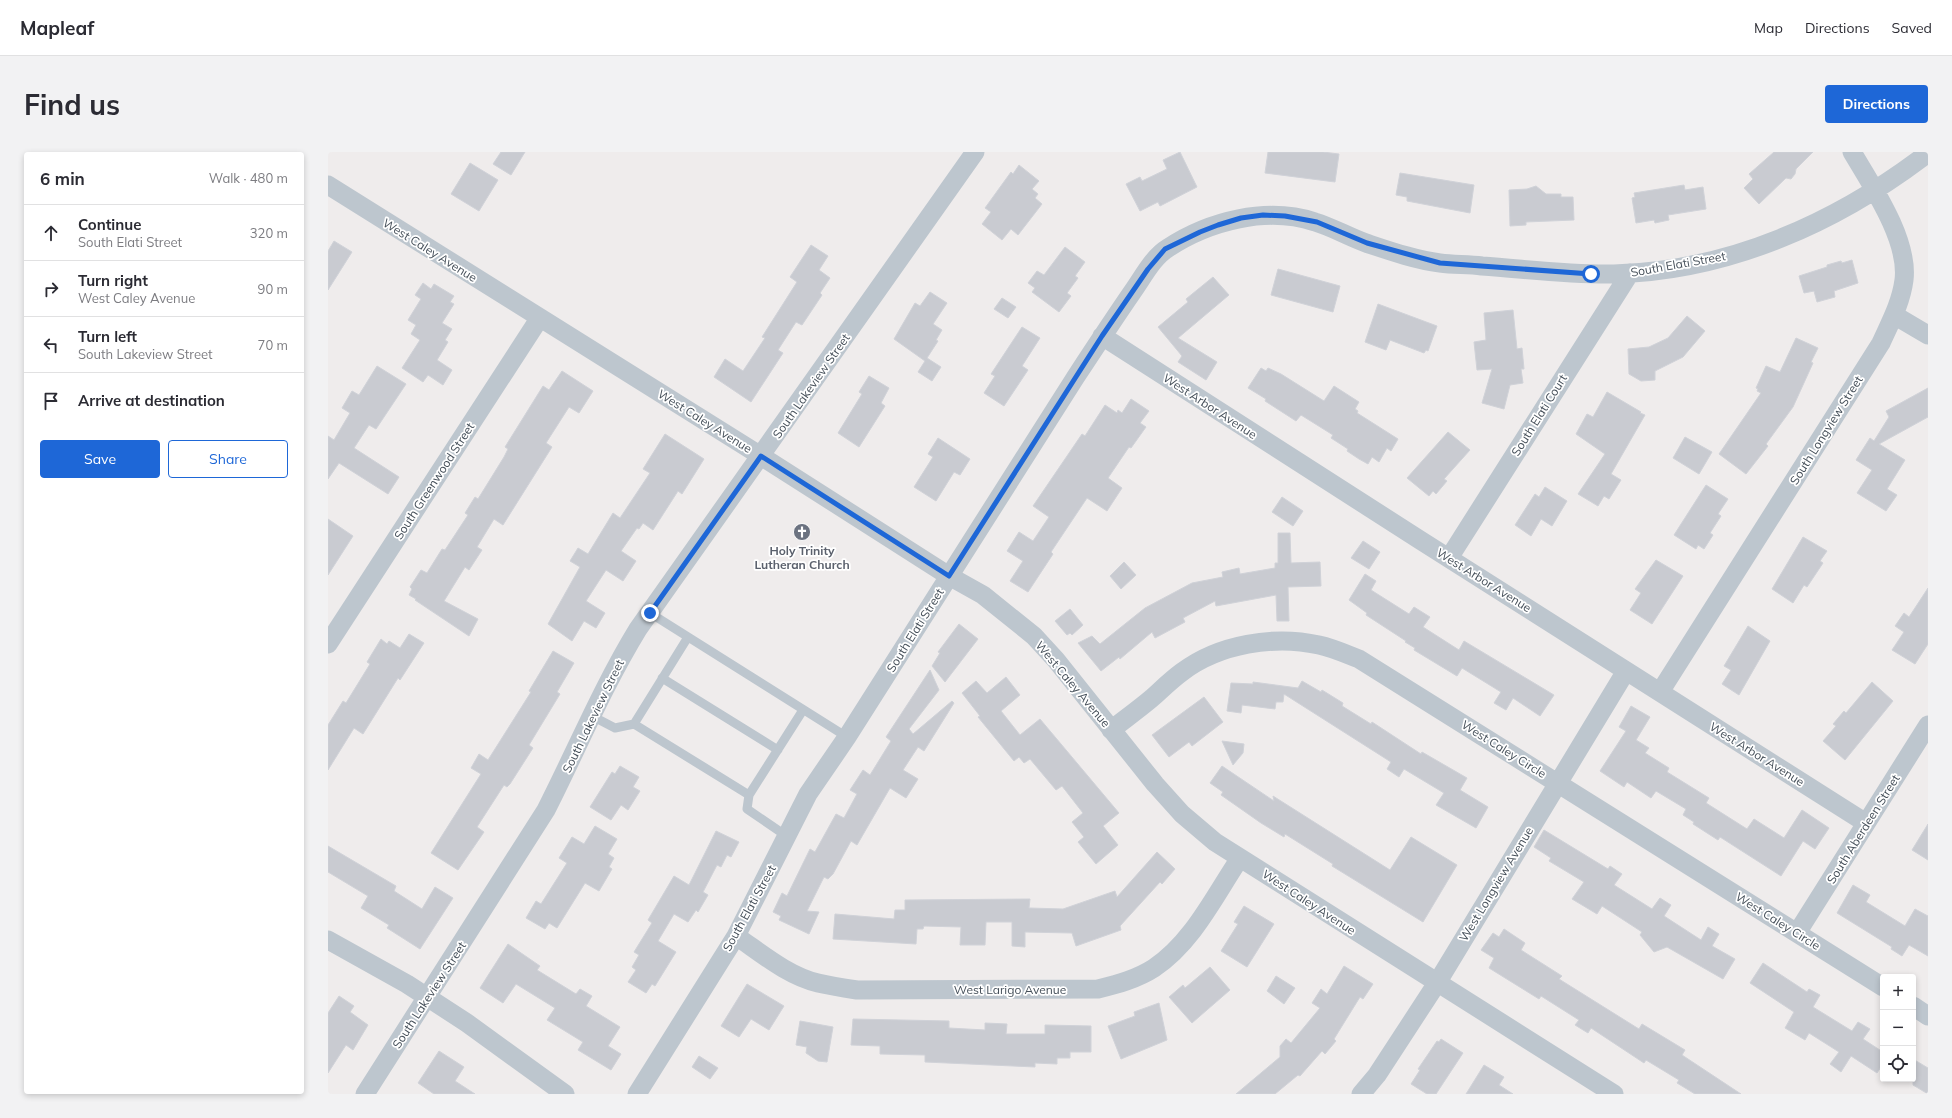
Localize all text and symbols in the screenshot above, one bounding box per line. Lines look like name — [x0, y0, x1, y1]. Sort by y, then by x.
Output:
text: Mapleaf — [20, 16, 94, 40]
text: Map — [1754, 19, 1783, 37]
text: Directions — [1805, 19, 1870, 37]
text: Saved — [1892, 19, 1932, 37]
button: Directions — [1825, 85, 1928, 123]
text: Find us — [24, 87, 120, 122]
text: 6 min — [40, 168, 85, 189]
text: Walk · 480 m — [209, 170, 288, 186]
text: Continue — [78, 215, 141, 234]
street label: West Caley Avenue — [380, 215, 480, 285]
icon: ahead — [40, 222, 62, 244]
text: 320 m — [250, 225, 288, 241]
text: South Elati Street — [78, 234, 182, 250]
street label: South Elati Street — [1629, 248, 1727, 280]
route start — [1582, 265, 1600, 283]
text: Turn right — [78, 271, 148, 290]
icon: right — [40, 278, 62, 300]
text: 90 m — [258, 281, 288, 297]
text: West Caley Avenue — [78, 290, 195, 306]
text: Turn left — [78, 327, 137, 346]
street label: South Lakeview Street — [769, 331, 853, 441]
icon: left — [40, 334, 62, 356]
text: 70 m — [258, 337, 288, 353]
text: South Lakeview Street — [78, 346, 213, 362]
street label: West Arbor Avenue — [1160, 370, 1260, 442]
street label: South Elati Court — [1508, 371, 1570, 459]
street label: South Longview Street — [1786, 373, 1866, 487]
street label: West Caley Avenue — [655, 386, 755, 456]
icon: arrive — [40, 390, 62, 412]
text: Arrive at destination — [78, 391, 225, 410]
street label: South Greenwood Street — [391, 420, 477, 542]
button: Save — [40, 440, 160, 478]
button: Share — [168, 440, 288, 478]
church icon: Holy Trinity Lutheran Church — [792, 522, 812, 542]
place label: Holy Trinity Lutheran Church — [754, 543, 850, 572]
street label: West Arbor Avenue — [1434, 545, 1534, 615]
street label: South Elati Street — [883, 585, 947, 675]
route end — [641, 604, 659, 622]
street label: West Caley Avenue — [1032, 638, 1114, 730]
street label: South Lakeview Street — [559, 657, 627, 775]
street label: West Caley Circle — [1459, 717, 1549, 781]
street label: West Arbor Avenue — [1707, 719, 1807, 789]
street label: South Aberdeen Street — [1823, 772, 1903, 886]
street label: West Longview Avenue — [1456, 824, 1536, 944]
street label: South Elati Street — [719, 862, 779, 954]
street label: West Caley Avenue — [1260, 866, 1358, 938]
street label: West Caley Circle — [1733, 889, 1823, 953]
street label: South Lakeview Street — [389, 939, 469, 1051]
map controls — [1880, 974, 1916, 1082]
button: + — [1880, 974, 1916, 1010]
street label: West Larigo Avenue — [954, 982, 1066, 997]
button: − — [1880, 1010, 1916, 1046]
button: locate — [1880, 1046, 1916, 1082]

